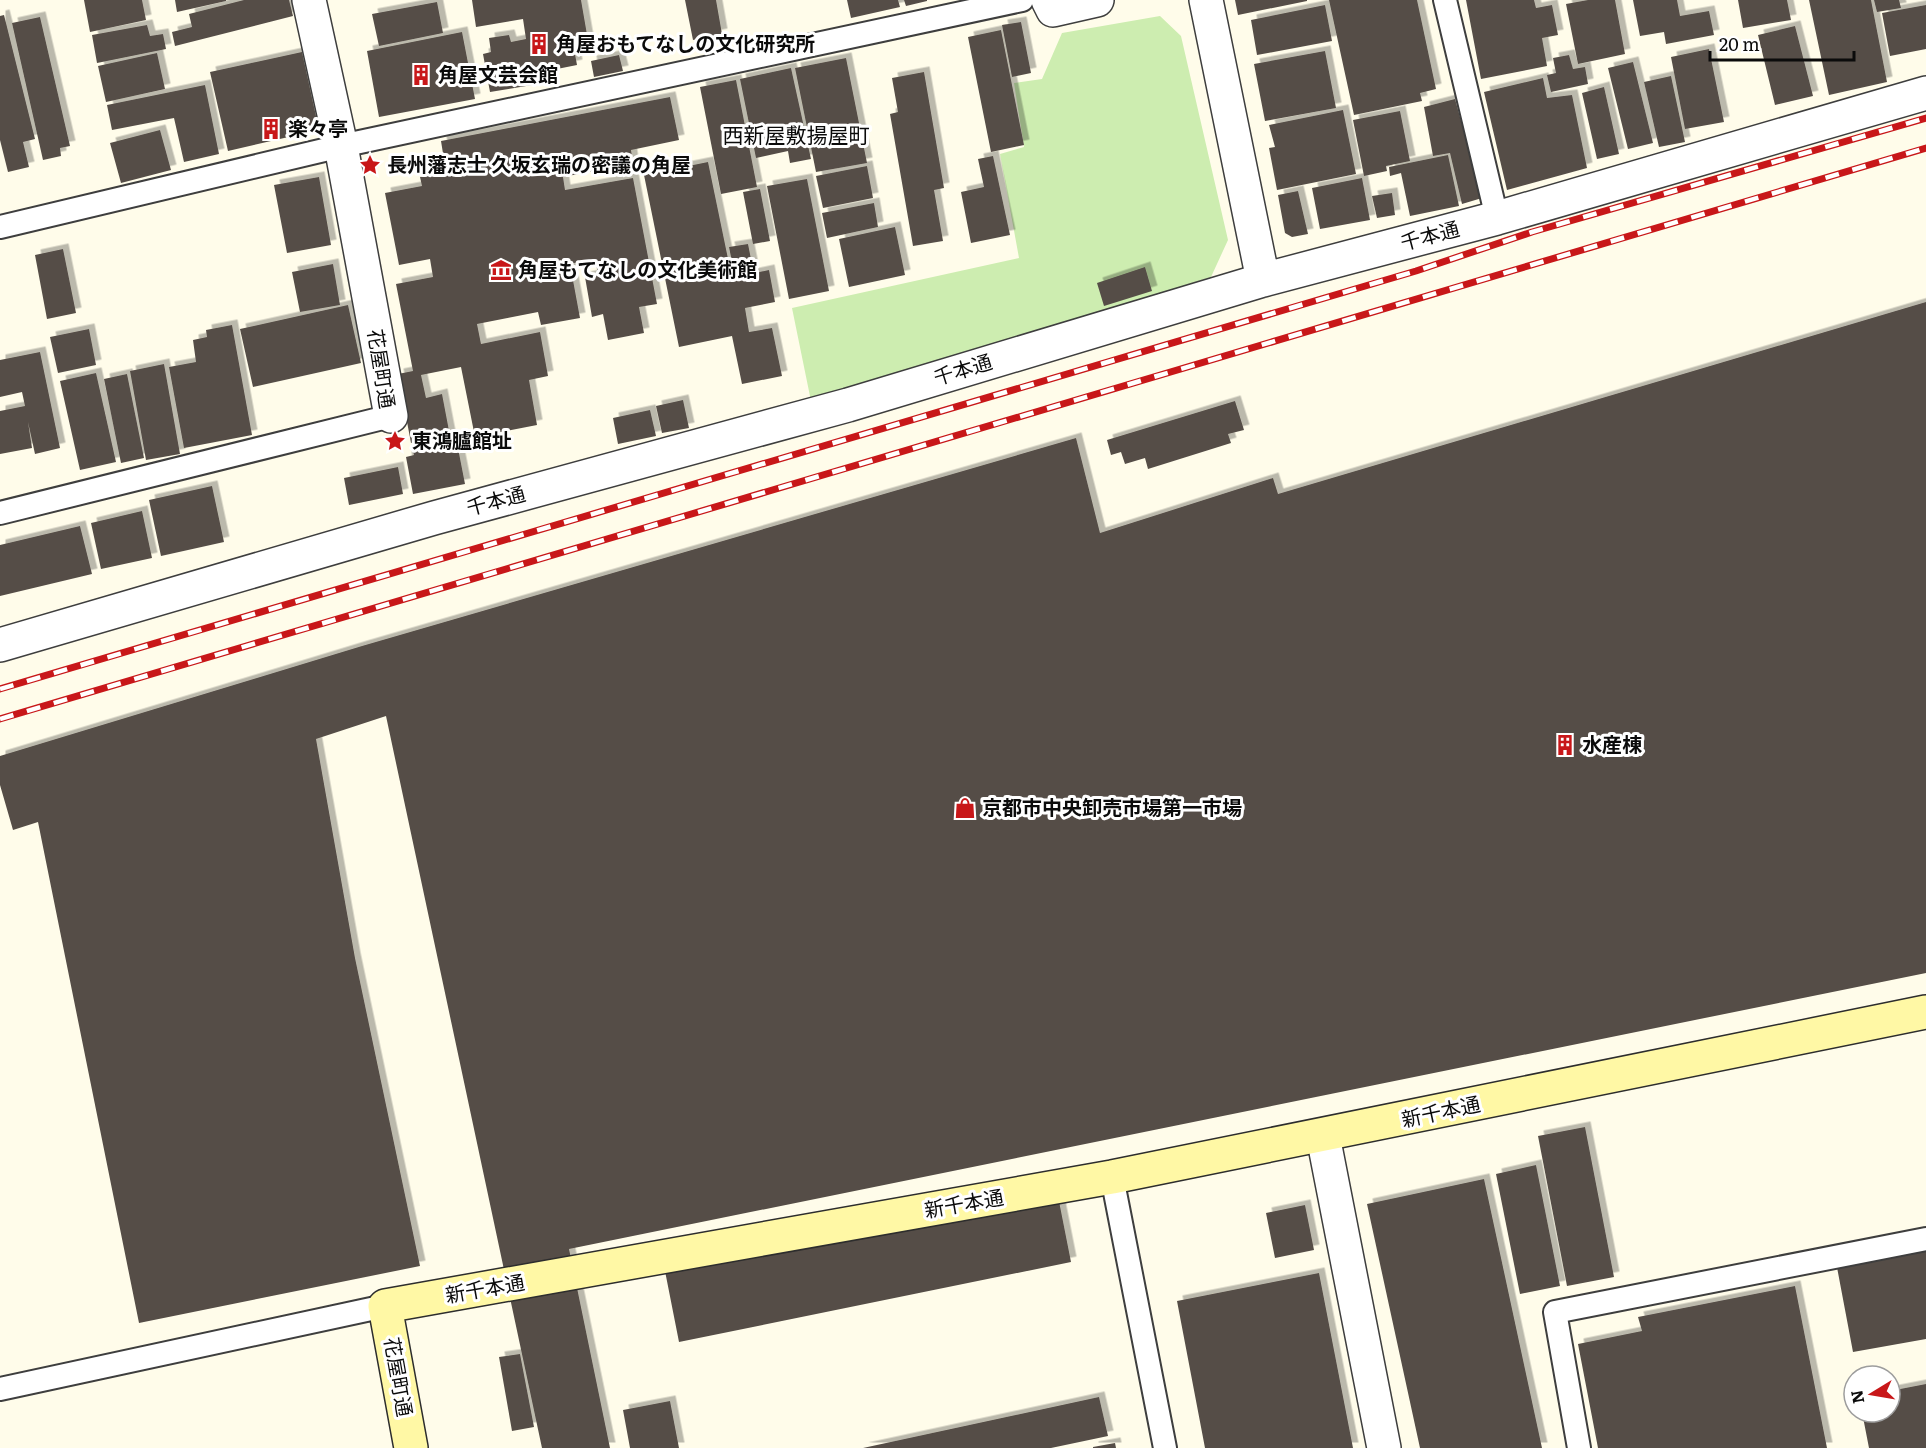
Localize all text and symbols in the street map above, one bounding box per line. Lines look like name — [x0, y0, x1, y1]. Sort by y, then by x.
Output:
scale bar — [1710, 24, 1854, 62]
place label: 角屋おもてなしの文化研究所 — [556, 27, 815, 57]
text: 20 m — [1719, 30, 1760, 57]
building icon: 角屋おもてなしの文化研究所 — [527, 32, 551, 56]
place label: 角屋文芸会館 — [438, 58, 558, 88]
building icon: 角屋文芸会館 — [409, 63, 433, 87]
place label: 楽々亭 — [288, 112, 348, 142]
building icon: 楽々亭 — [259, 117, 283, 141]
district label: 西新屋敷揚屋町 — [723, 118, 870, 149]
place label: 長州藩志士 久坂玄瑞の密議の角屋 — [387, 148, 691, 178]
place icon: 長州藩志士 久坂玄瑞の密議の角屋 — [358, 153, 382, 177]
street label: 千本通 — [1397, 212, 1462, 256]
place label: 角屋もてなしの文化美術館 — [518, 253, 757, 283]
museum icon: 角屋もてなしの文化美術館 — [489, 258, 513, 282]
street label: 花屋町通 — [362, 327, 404, 411]
street label: 千本通 — [929, 345, 995, 391]
place label: 東鴻臚館址 — [412, 424, 512, 454]
place icon: 東鴻臚館址 — [383, 429, 407, 453]
street label: 千本通 — [463, 477, 528, 521]
place label: 水産棟 — [1582, 728, 1642, 758]
building icon: 水産棟 — [1553, 733, 1577, 757]
place label: 京都市中央卸売市場第一市場 — [982, 791, 1242, 821]
shop icon: 京都市中央卸売市場第一市場 — [953, 796, 977, 820]
street label: 新千本通 — [1398, 1087, 1483, 1133]
street label: 新千本通 — [922, 1180, 1006, 1224]
street label: 新千本通 — [443, 1265, 527, 1309]
street label: 花屋町通 — [378, 1335, 422, 1419]
north arrow — [1842, 1364, 1902, 1424]
text: N — [1843, 1388, 1869, 1406]

